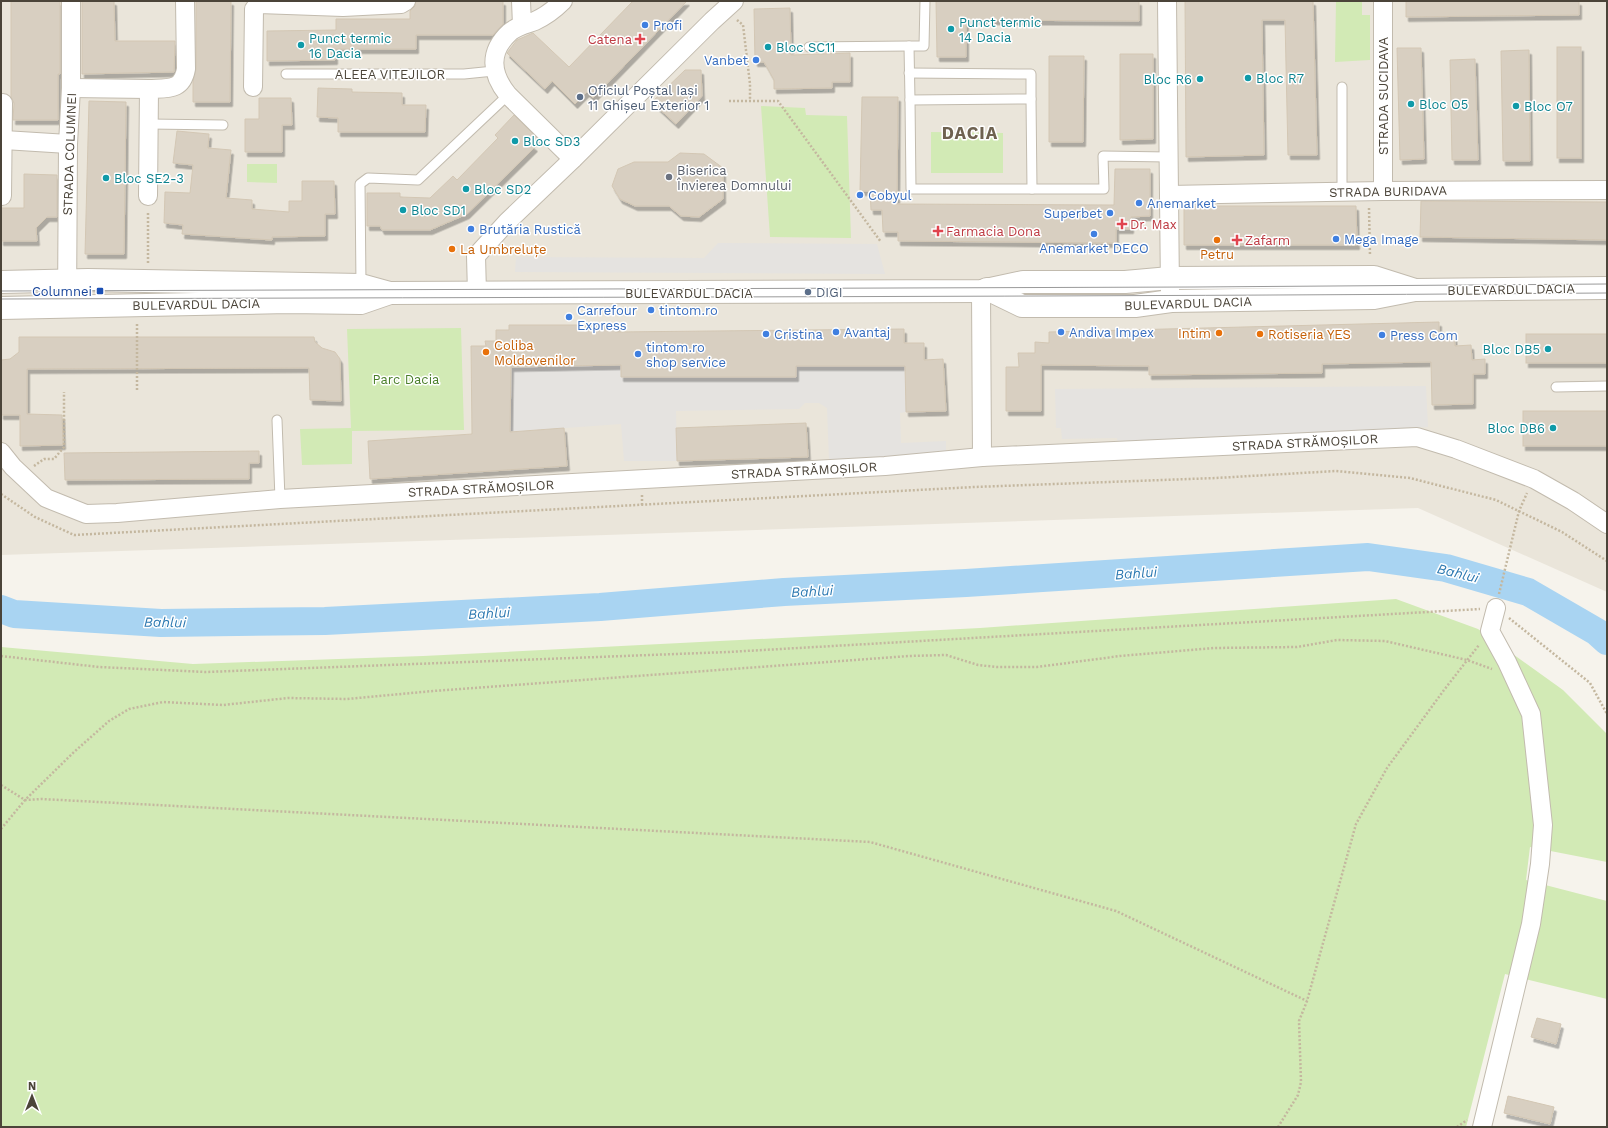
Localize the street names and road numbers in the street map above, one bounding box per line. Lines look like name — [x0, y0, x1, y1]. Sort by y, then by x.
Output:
street label: STRADA SUCIDAVA — [1376, 37, 1391, 155]
street label: ALEEA VITEJILOR — [335, 67, 446, 82]
street label: STRADA COLUMNEI — [60, 92, 79, 216]
street label: STRADA BURIDAVA — [1329, 183, 1447, 200]
street label: BULEVARDUL DACIA — [1447, 281, 1575, 298]
street label: BULEVARDUL DACIA — [625, 286, 753, 301]
street label: BULEVARDUL DACIA — [1124, 294, 1253, 313]
street label: BULEVARDUL DACIA — [132, 296, 260, 313]
street label: STRADA STRĂMOȘILOR — [1231, 431, 1379, 455]
street label: STRADA STRĂMOȘILOR — [730, 459, 878, 483]
street label: STRADA STRĂMOȘILOR — [407, 477, 555, 501]

